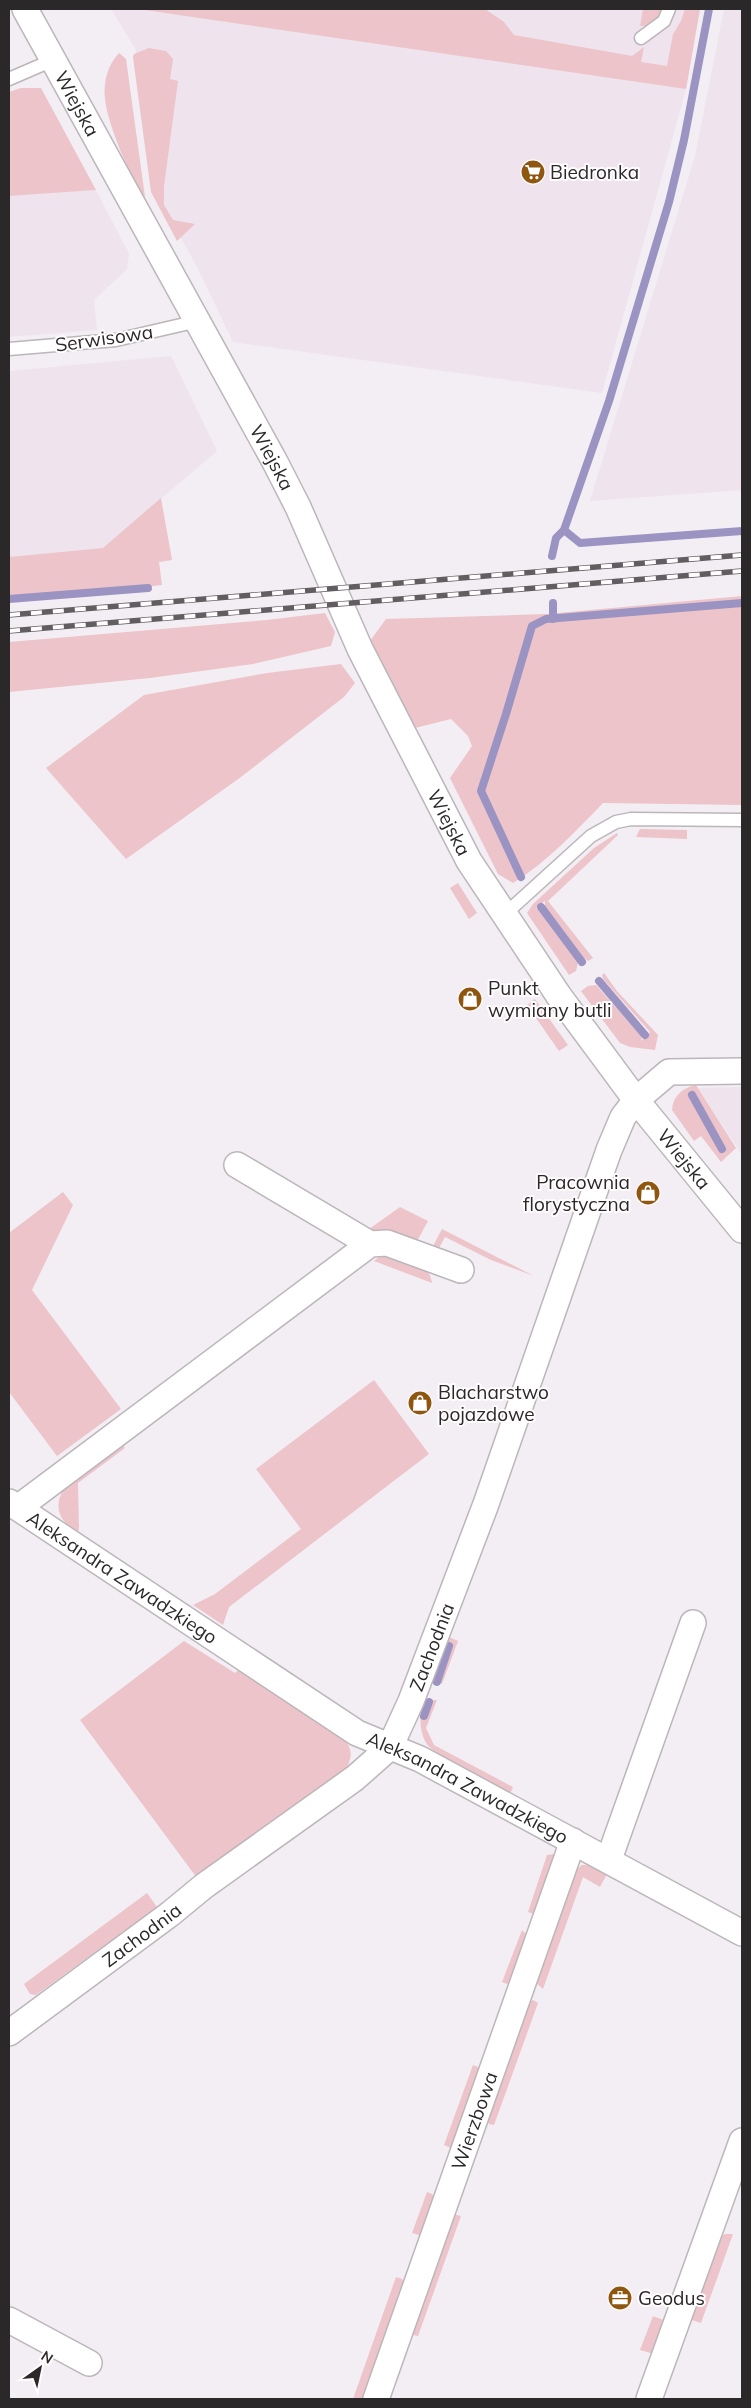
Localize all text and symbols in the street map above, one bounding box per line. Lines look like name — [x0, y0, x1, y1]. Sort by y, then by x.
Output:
street label: Wiejska — [50, 67, 105, 140]
supermarket icon: Biedronka — [520, 159, 546, 185]
place label: Biedronka — [550, 160, 639, 184]
street label: Serwisowa — [54, 319, 154, 357]
street label: Wiejska — [245, 420, 299, 494]
street label: Wiejska — [422, 785, 476, 860]
place label: Punkt wymiany butli — [488, 976, 612, 1022]
shop icon: Punkt wymiany butli — [457, 986, 483, 1012]
street label: Wiejska — [652, 1124, 716, 1194]
place label: Pracownia florystyczna — [523, 1170, 630, 1216]
shop icon: Pracownia florystyczna — [635, 1180, 661, 1206]
place label: Blacharstwo pojazdowe — [438, 1380, 549, 1426]
shop icon: Blacharstwo pojazdowe — [407, 1390, 433, 1416]
street label: Aleksandra Zawadzkiego — [23, 1505, 222, 1649]
street label: Zachodnia — [404, 1600, 459, 1694]
street label: Aleksandra Zawadzkiego — [363, 1726, 573, 1849]
street label: Zachodnia — [97, 1898, 186, 1972]
street label: Wierzbowa — [446, 2068, 503, 2173]
office icon: Geodus — [607, 2285, 633, 2311]
place label: Geodus — [638, 2286, 705, 2310]
north arrow — [15, 2343, 65, 2393]
text: N — [38, 2347, 56, 2368]

